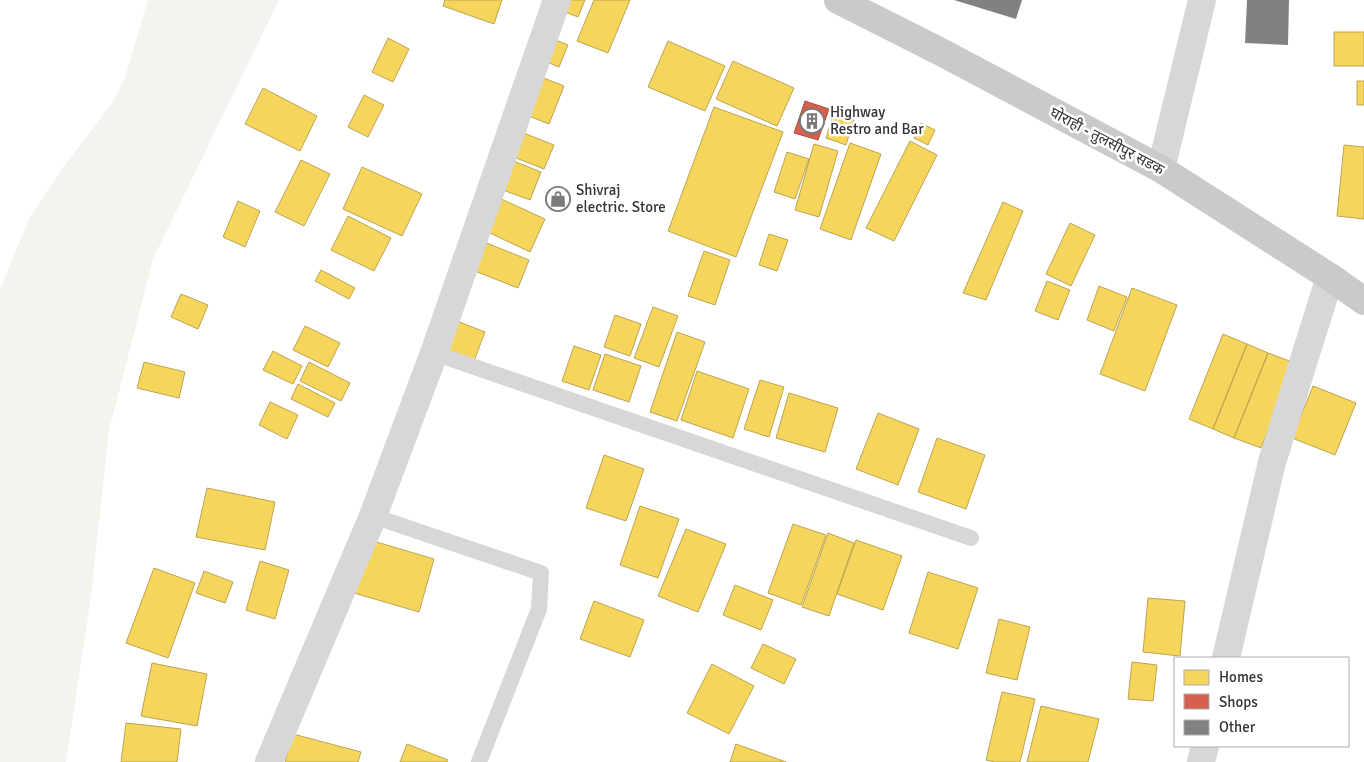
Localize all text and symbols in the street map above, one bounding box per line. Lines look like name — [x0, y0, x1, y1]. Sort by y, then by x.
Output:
place label: Highway Restro and Bar — [830, 103, 924, 138]
street label: घोराही - तुलसीपुर सडक — [1046, 103, 1168, 180]
building icon: Highway Restro and Bar — [799, 108, 825, 134]
place label: Shivraj electric. Store — [576, 181, 666, 216]
shop icon: Shivraj electric. Store — [545, 186, 571, 212]
legend — [1174, 657, 1349, 747]
text: Homes — [1219, 668, 1263, 686]
text: Shops — [1219, 693, 1258, 711]
text: Other — [1219, 718, 1256, 736]

